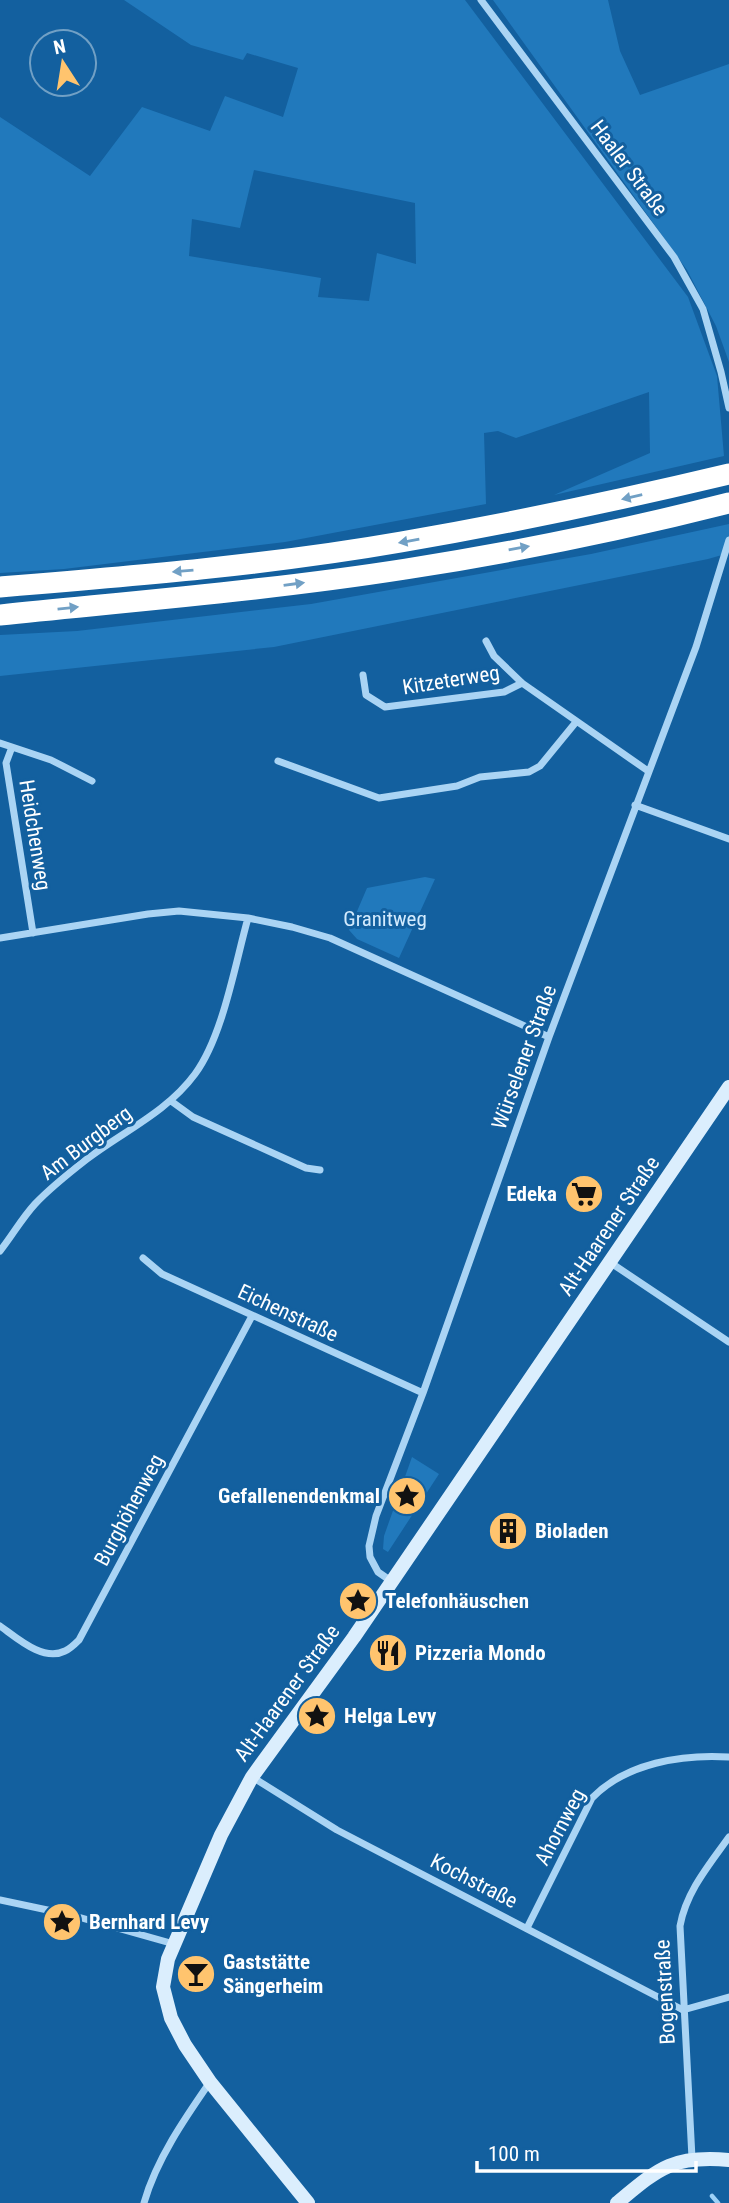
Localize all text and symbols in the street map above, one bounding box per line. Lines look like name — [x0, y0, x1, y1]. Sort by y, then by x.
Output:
north arrow — [28, 28, 98, 98]
text: N — [51, 34, 68, 59]
street label: Haaler Straße — [585, 116, 673, 220]
one-way arrow — [621, 492, 643, 503]
one-way arrow — [398, 536, 420, 547]
one-way arrow — [508, 542, 530, 553]
one-way arrow — [172, 566, 194, 577]
one-way arrow — [283, 578, 305, 589]
one-way arrow — [57, 602, 79, 613]
street label: Kitzeterweg — [401, 660, 501, 700]
street label: Heidchenweg — [14, 778, 56, 892]
park label: Granitweg — [343, 907, 427, 931]
street label: Würselener Straße — [487, 982, 561, 1132]
street label: Am Burgberg — [36, 1101, 136, 1185]
street label: Alt-Haarener Straße — [554, 1152, 665, 1300]
supermarket icon: Edeka — [563, 1173, 605, 1215]
place label: Edeka — [506, 1182, 557, 1206]
street label: Eichenstraße — [234, 1279, 342, 1347]
street label: Burghöhenweg — [90, 1450, 168, 1570]
place icon: Gefallenendenkmal — [386, 1475, 428, 1517]
place label: Gefallenendenkmal — [218, 1484, 380, 1508]
building icon: Bioladen — [487, 1510, 529, 1552]
place label: Bioladen — [535, 1519, 609, 1543]
place icon: Telefonhäuschen — [337, 1580, 379, 1622]
place label: Telefonhäuschen — [385, 1589, 529, 1613]
street label: Alt-Haarener Straße — [229, 1620, 345, 1766]
restaurant icon: Pizzeria Mondo — [367, 1632, 409, 1674]
place label: Pizzeria Mondo — [415, 1641, 546, 1665]
place icon: Helga Levy — [296, 1695, 338, 1737]
place label: Helga Levy — [344, 1704, 437, 1728]
street label: Ahornweg — [530, 1785, 590, 1869]
street label: Kochstraße — [427, 1849, 522, 1913]
place icon: Bernhard Levy — [41, 1901, 83, 1943]
place label: Bernhard Levy — [89, 1910, 210, 1934]
street label: Bogenstraße — [650, 1939, 680, 2045]
place label: Gaststätte Sängerheim — [223, 1950, 323, 1998]
bar icon: Gaststätte Sängerheim — [175, 1953, 217, 1995]
scale bar — [477, 2130, 696, 2174]
text: 100 m — [488, 2142, 540, 2166]

